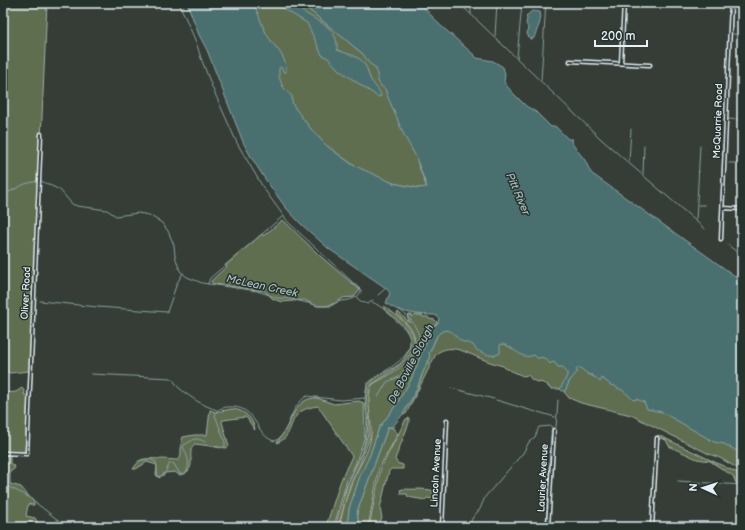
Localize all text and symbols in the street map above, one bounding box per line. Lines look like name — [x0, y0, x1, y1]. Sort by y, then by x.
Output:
scale bar — [595, 22, 647, 48]
text: 200 m — [601, 29, 635, 44]
street label: McQuarrie Road — [711, 83, 725, 159]
water label: Pitt River — [503, 171, 533, 218]
street label: Oliver Road — [19, 266, 33, 320]
water label: McLean Creek — [225, 272, 299, 300]
water label: De Boville Slough — [385, 322, 437, 406]
street label: Lincoln Avenue — [428, 438, 444, 508]
street label: Laurier Avenue — [535, 443, 551, 512]
north arrow — [683, 468, 723, 508]
text: N — [687, 483, 700, 492]

